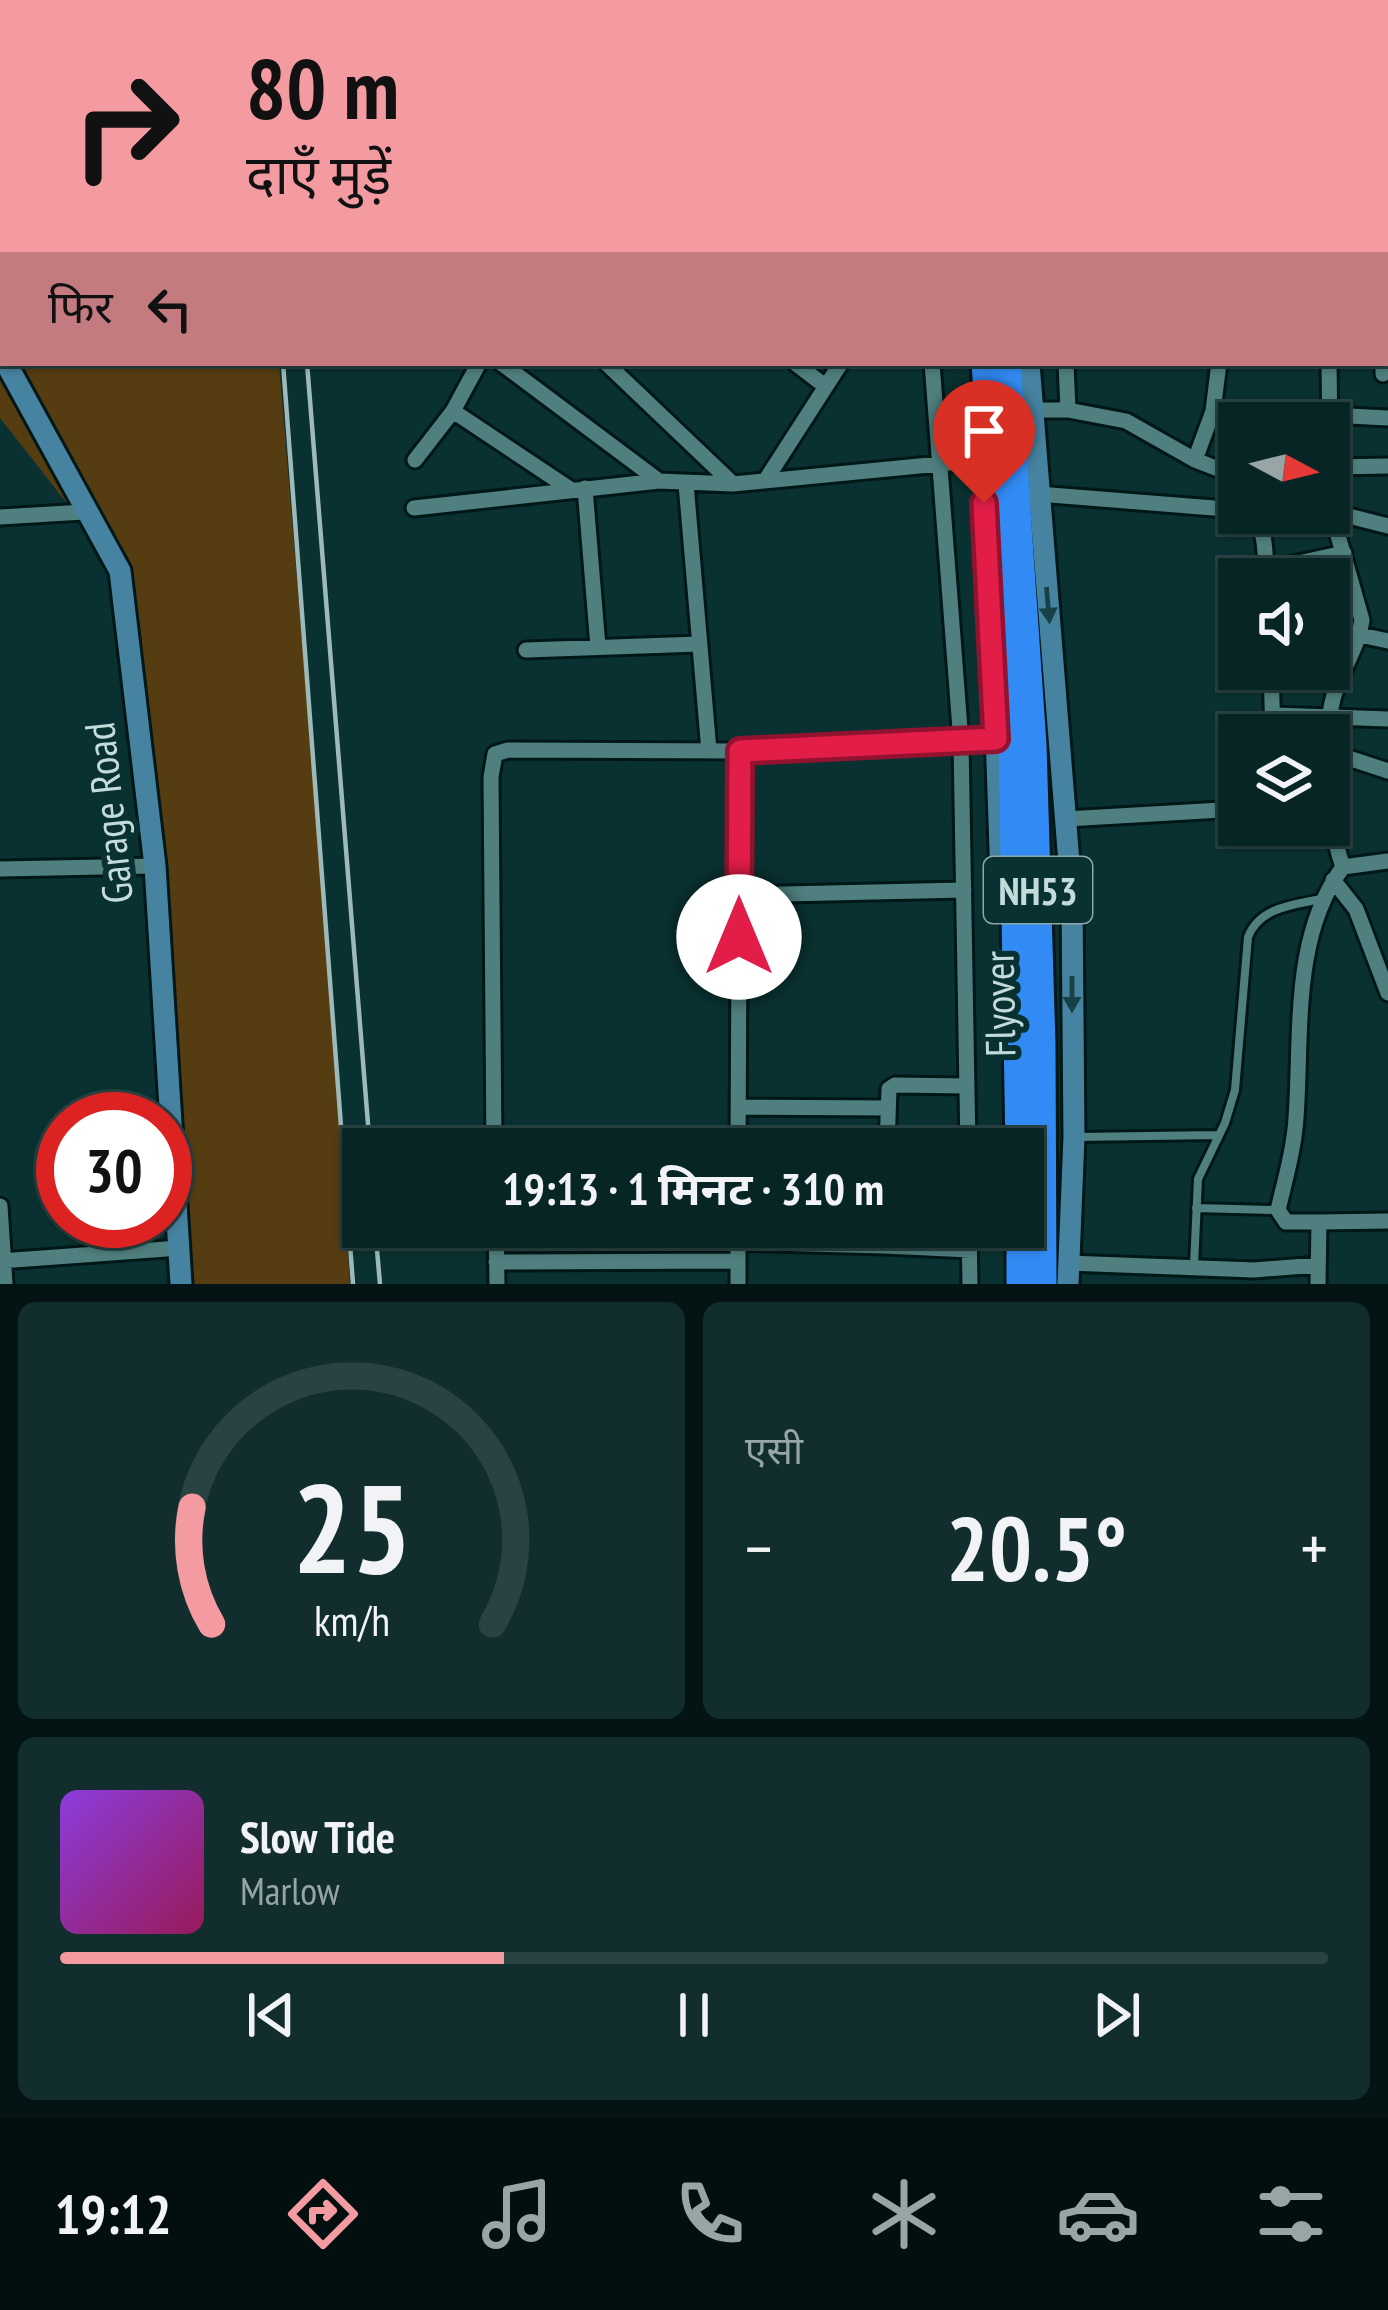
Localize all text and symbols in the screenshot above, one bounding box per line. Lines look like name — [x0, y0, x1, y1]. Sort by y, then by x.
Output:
text: 80 m — [246, 33, 399, 142]
icon: right — [48, 48, 204, 204]
text: दाएँ मुड़ें — [246, 139, 391, 209]
icon: left — [137, 276, 203, 342]
text: फिर — [48, 277, 113, 335]
pin — [933, 380, 1035, 503]
icon: arrive — [951, 398, 1017, 464]
north arrow — [1218, 402, 1350, 534]
map controls — [1218, 402, 1350, 846]
button: sound — [1218, 558, 1350, 690]
one-way arrow — [1039, 587, 1058, 624]
button: layers — [1218, 714, 1350, 846]
street label: Garage Road — [71, 720, 145, 906]
road number: NH53 — [984, 857, 1092, 923]
position arrow — [676, 874, 802, 1000]
street label: Flyover — [971, 950, 1027, 1057]
one-way arrow — [1062, 976, 1082, 1014]
speed limit sign: 30 — [36, 1092, 192, 1248]
text: 19:13 · 1 मिनट · 310 m — [502, 1159, 884, 1217]
text: एसी — [745, 1424, 803, 1475]
text: 25 — [292, 1446, 411, 1607]
text: 20.5° — [946, 1489, 1127, 1606]
text: − — [745, 1505, 772, 1590]
text: + — [1301, 1505, 1328, 1590]
text: km/h — [313, 1591, 390, 1647]
text: Slow Tide — [240, 1807, 395, 1865]
text: Marlow — [240, 1865, 340, 1916]
icon: previous — [238, 1982, 304, 2048]
icon: pause — [661, 1982, 727, 2048]
icon: next — [1084, 1982, 1150, 2048]
icon: directions — [281, 2172, 365, 2256]
icon: music — [475, 2172, 559, 2256]
icon: phone — [668, 2172, 752, 2256]
icon: climate — [862, 2172, 946, 2256]
icon: car — [1056, 2172, 1140, 2256]
icon: filters — [1249, 2172, 1333, 2256]
text: 19:12 — [55, 2179, 172, 2249]

